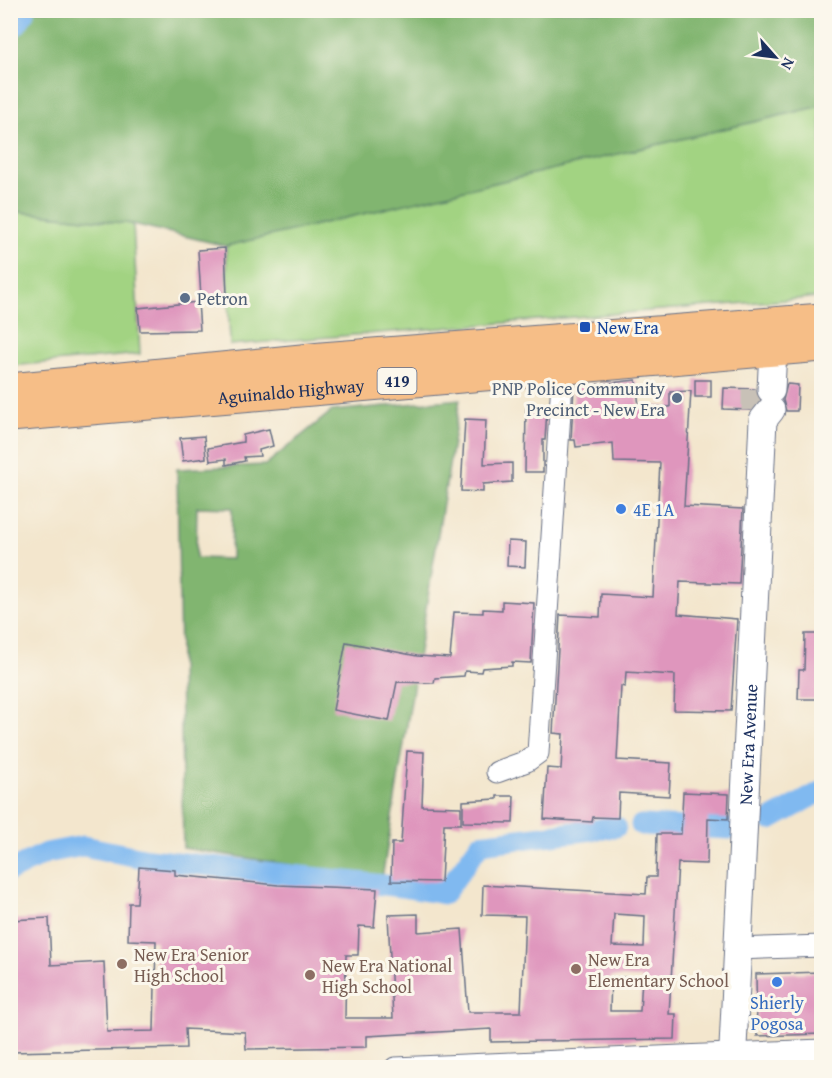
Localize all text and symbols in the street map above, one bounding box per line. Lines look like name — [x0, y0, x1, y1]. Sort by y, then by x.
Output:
north arrow — [745, 27, 805, 87]
text: N — [775, 54, 801, 75]
place label: Petron — [197, 285, 248, 312]
marker: Petron — [178, 291, 192, 305]
place label: New Era — [597, 314, 659, 341]
marker: New Era — [578, 320, 592, 334]
road number: 419 — [378, 368, 416, 394]
street label: Aguinaldo Highway — [216, 371, 366, 411]
place label: PNP Police Community Precinct - New Era — [492, 375, 665, 423]
marker: PNP Police Community Precinct - New Era — [670, 391, 684, 405]
place label: 4E 1A — [633, 496, 674, 523]
marker: 4E 1A — [614, 502, 628, 516]
street label: New Era Avenue — [731, 683, 764, 806]
place label: New Era Senior High School — [134, 941, 249, 989]
place label: New Era Elementary School — [588, 946, 729, 994]
place label: New Era National High School — [322, 952, 452, 1000]
marker: New Era Senior High School — [115, 957, 129, 971]
marker: New Era Elementary School — [569, 962, 583, 976]
marker: New Era National High School — [303, 968, 317, 982]
marker: Shierly Pogosa — [770, 975, 784, 989]
place label: Shierly Pogosa — [750, 989, 804, 1037]

